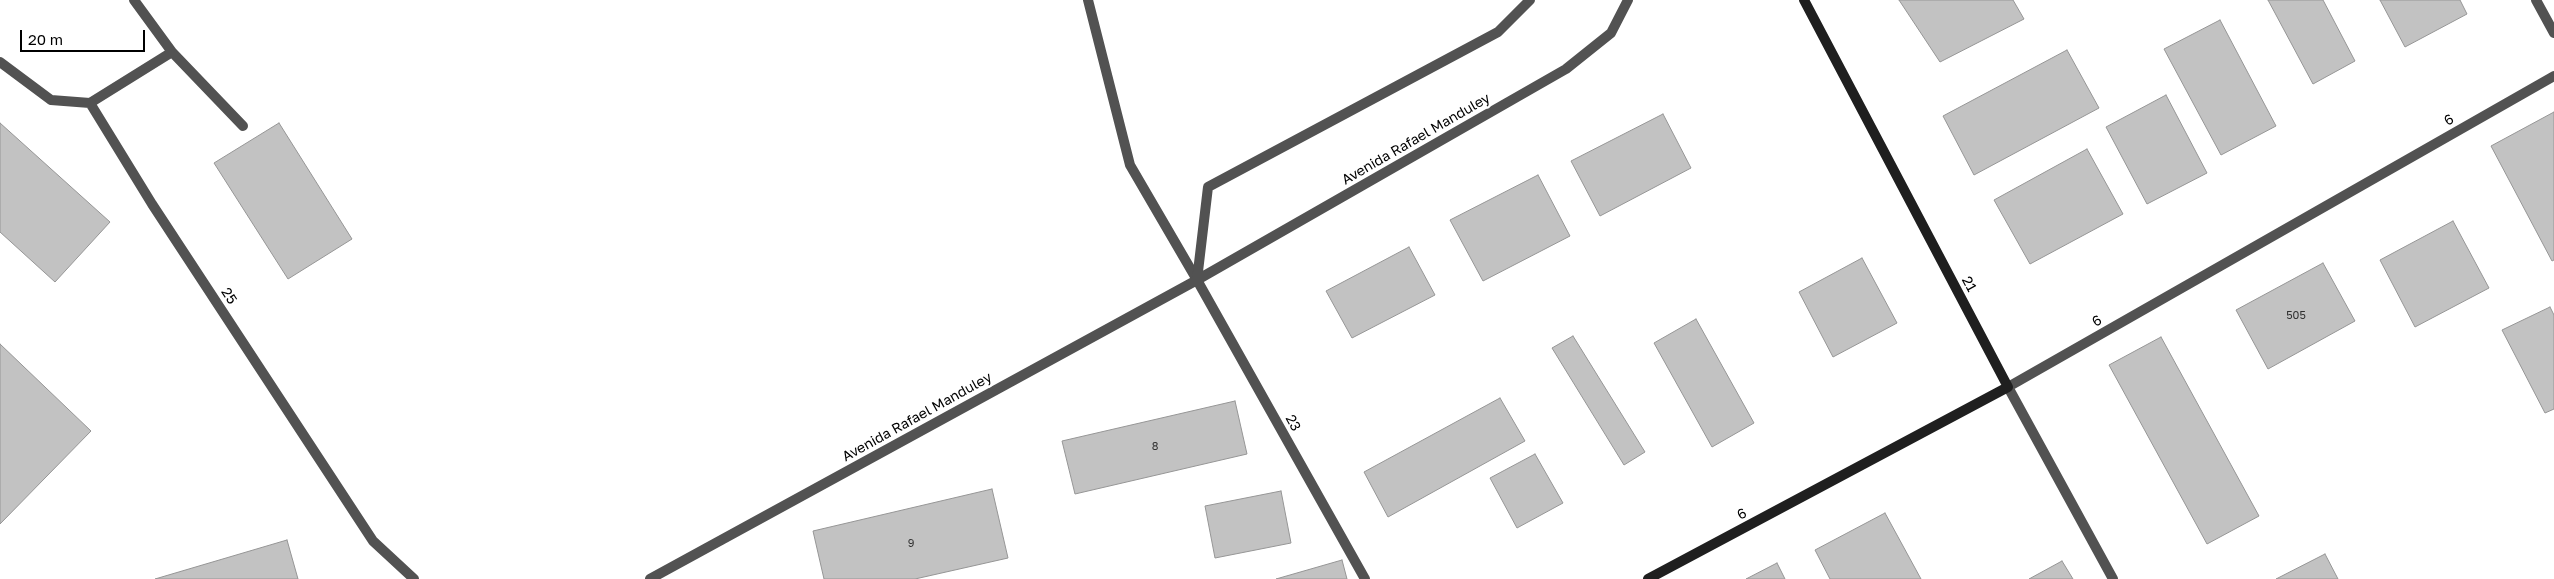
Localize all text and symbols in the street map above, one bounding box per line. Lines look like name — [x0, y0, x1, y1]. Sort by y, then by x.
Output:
scale bar — [22, 20, 148, 52]
text: 20 m — [28, 30, 63, 48]
street label: Avenida Rafael Manduley — [1339, 90, 1493, 188]
street label: 6 — [2441, 111, 2457, 129]
street label: 21 — [1958, 273, 1980, 295]
street label: 25 — [218, 285, 240, 307]
house number: 505 — [2286, 309, 2306, 323]
street label: 6 — [2089, 312, 2105, 330]
street label: Avenida Rafael Manduley — [839, 369, 995, 465]
street label: 23 — [1282, 412, 1304, 434]
house number: 8 — [1152, 440, 1158, 454]
street label: 6 — [1734, 505, 1750, 523]
house number: 9 — [908, 537, 914, 551]

